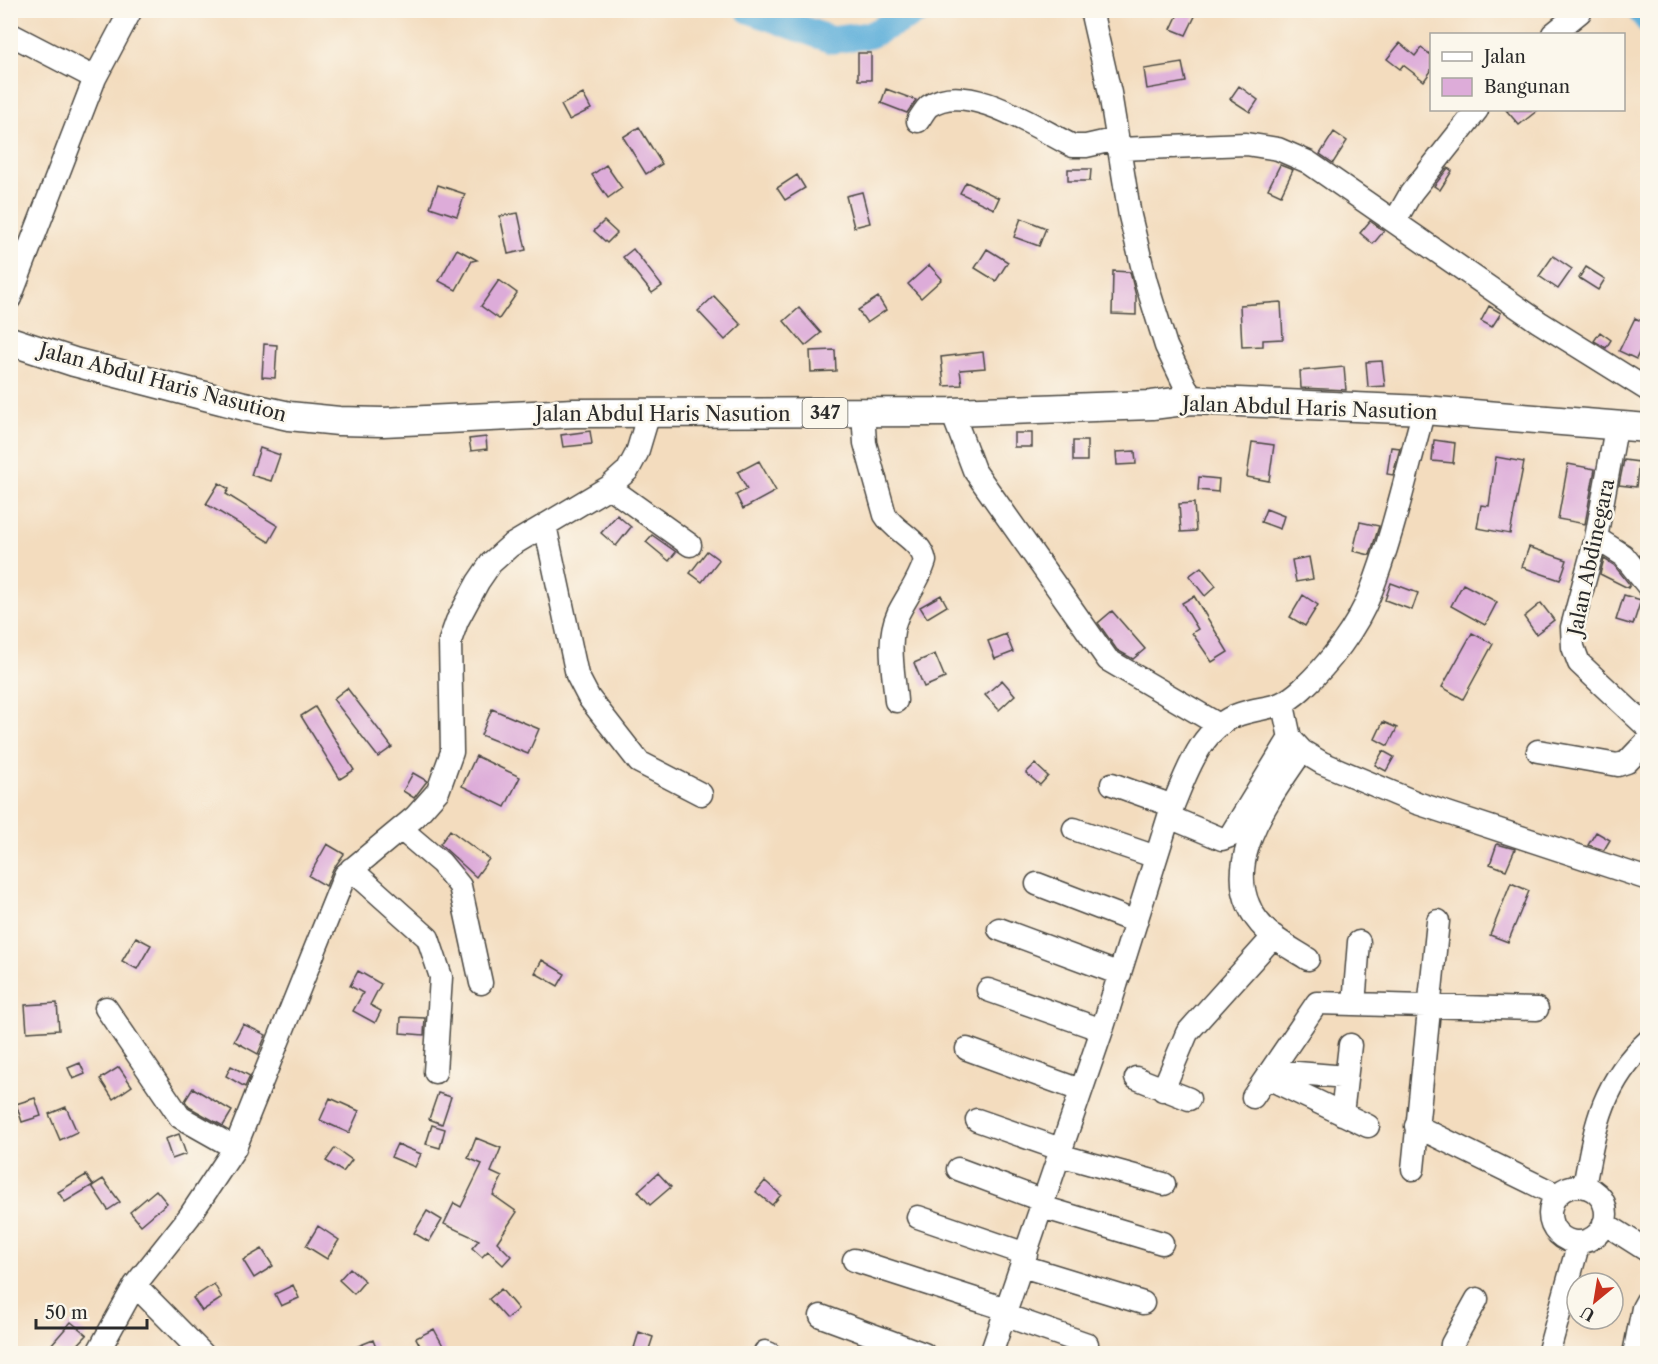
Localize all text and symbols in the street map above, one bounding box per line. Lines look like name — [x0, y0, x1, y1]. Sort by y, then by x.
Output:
legend — [1430, 33, 1625, 111]
text: Jalan — [1481, 46, 1526, 68]
text: Bangunan — [1484, 76, 1570, 98]
street label: Jalan Abdul Haris Nasution — [34, 337, 290, 427]
street label: Jalan Abdul Haris Nasution — [1179, 391, 1438, 424]
road number: 347 — [802, 398, 848, 428]
street label: Jalan Abdul Haris Nasution — [532, 402, 791, 426]
street label: Jalan Abdinegara — [1562, 476, 1619, 641]
north arrow — [1565, 1271, 1625, 1331]
scale bar — [36, 1292, 147, 1330]
text: 50 m — [45, 1302, 88, 1324]
text: U — [1577, 1302, 1598, 1326]

